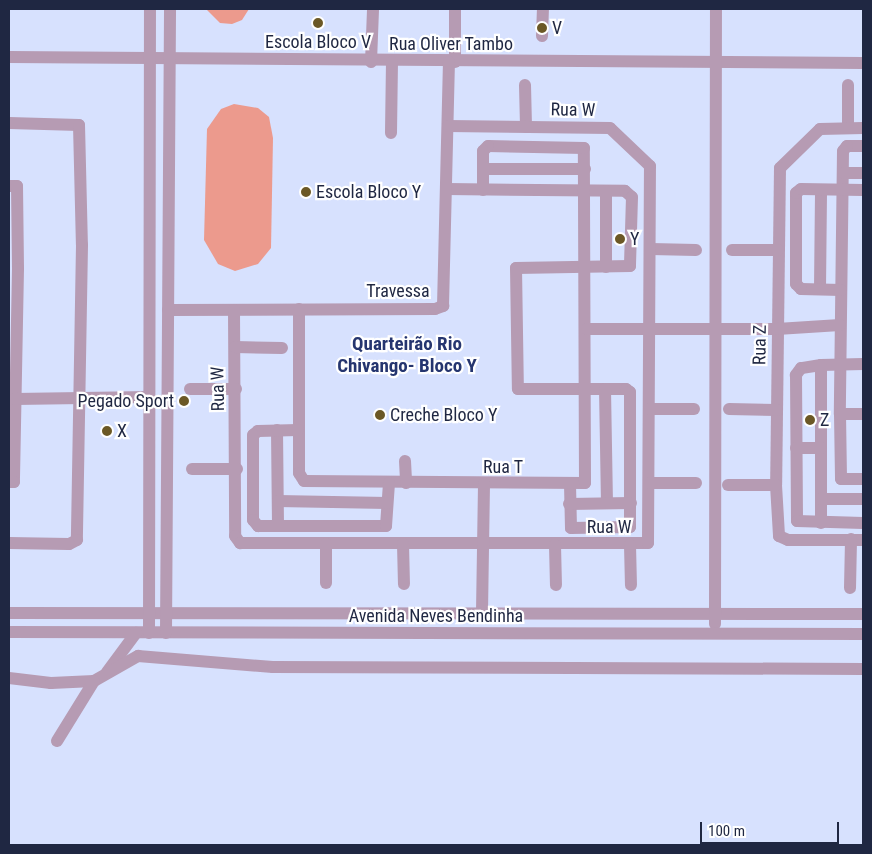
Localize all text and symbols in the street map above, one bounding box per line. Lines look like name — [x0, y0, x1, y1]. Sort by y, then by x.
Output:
marker: Escola Bloco V — [312, 17, 324, 29]
place label: V — [552, 17, 562, 39]
marker: V — [536, 22, 548, 34]
place label: Escola Bloco V — [265, 31, 371, 53]
street label: Rua Oliver Tambo — [389, 33, 513, 55]
street label: Rua W — [550, 99, 596, 121]
place label: Escola Bloco Y — [316, 181, 421, 203]
marker: Escola Bloco Y — [300, 186, 312, 198]
place label: Y — [630, 228, 639, 250]
marker: Y — [614, 233, 626, 245]
street label: Travessa — [366, 280, 430, 302]
street label: Rua Z — [749, 325, 771, 365]
district label: Quarteirão Rio Chivango- Bloco Y — [337, 333, 477, 377]
street label: Rua W — [207, 366, 229, 412]
place label: Pegado Sport — [78, 390, 174, 412]
marker: Pegado Sport — [178, 395, 190, 407]
place label: Creche Bloco Y — [390, 404, 497, 426]
marker: Creche Bloco Y — [374, 409, 386, 421]
place label: Z — [820, 409, 829, 431]
marker: Z — [804, 414, 816, 426]
place label: X — [117, 420, 127, 442]
marker: X — [101, 425, 113, 437]
street label: Rua T — [483, 456, 523, 478]
street label: Rua W — [587, 516, 631, 538]
street label: Avenida Neves Bendinha — [349, 605, 523, 627]
scale bar — [702, 812, 841, 844]
text: 100 m — [708, 822, 745, 840]

